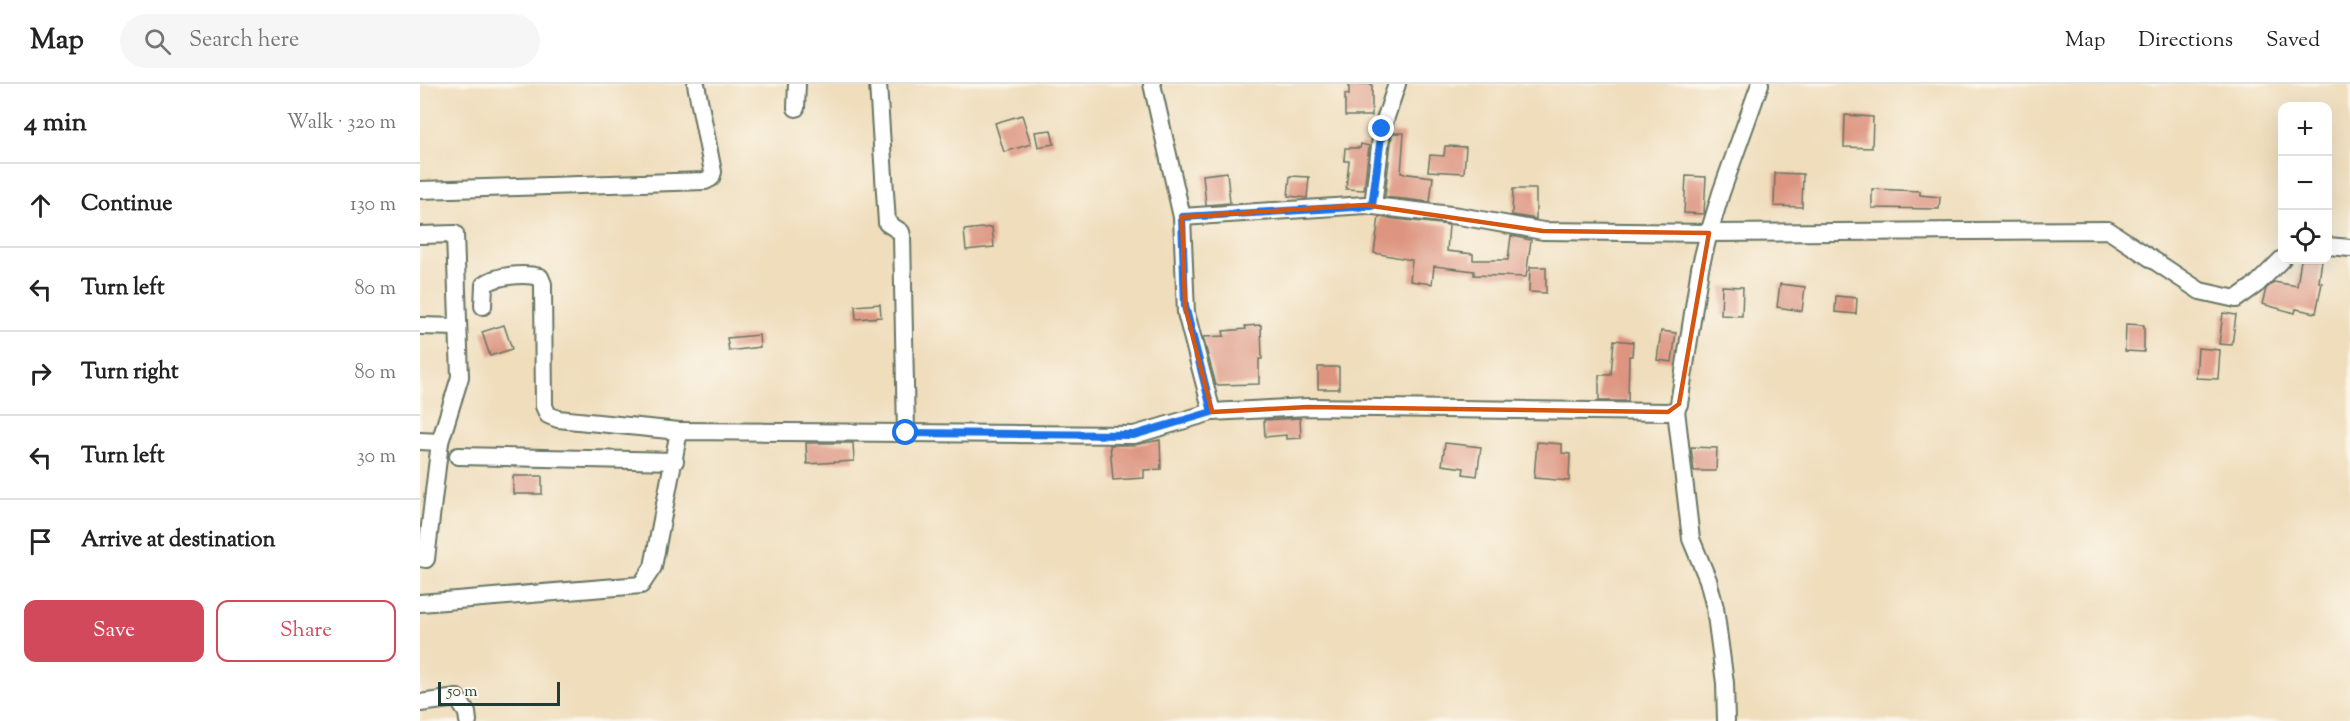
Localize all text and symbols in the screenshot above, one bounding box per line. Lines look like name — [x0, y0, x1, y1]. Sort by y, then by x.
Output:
search box — [120, 14, 540, 68]
text: Map — [30, 21, 84, 61]
icon: search — [141, 25, 174, 58]
text: Search here — [189, 25, 299, 57]
text: Map — [2065, 26, 2105, 56]
text: Directions — [2138, 26, 2233, 56]
text: Saved — [2266, 26, 2320, 56]
map controls — [2278, 102, 2332, 264]
button: + — [2278, 102, 2332, 156]
text: 4 min — [24, 105, 87, 142]
text: Walk · 320 m — [287, 109, 396, 138]
route end — [1368, 115, 1394, 141]
button: − — [2278, 156, 2332, 210]
icon: ahead — [24, 189, 57, 222]
text: Continue — [81, 189, 172, 221]
text: 130 m — [350, 191, 396, 220]
button: locate — [2278, 210, 2332, 264]
icon: left — [24, 273, 57, 306]
text: Turn left — [81, 273, 164, 305]
text: 80 m — [355, 275, 396, 304]
icon: right — [24, 357, 57, 390]
text: Turn right — [81, 357, 178, 389]
text: 80 m — [355, 359, 396, 388]
route start — [892, 419, 918, 445]
icon: left — [24, 441, 57, 474]
text: Turn left — [81, 441, 164, 473]
text: 30 m — [357, 443, 396, 472]
icon: arrive — [24, 525, 57, 558]
text: Arrive at destination — [81, 525, 276, 557]
button: Save — [24, 600, 204, 662]
button: Share — [216, 600, 396, 662]
scale bar — [438, 679, 560, 706]
text: 50 m — [447, 681, 478, 704]

